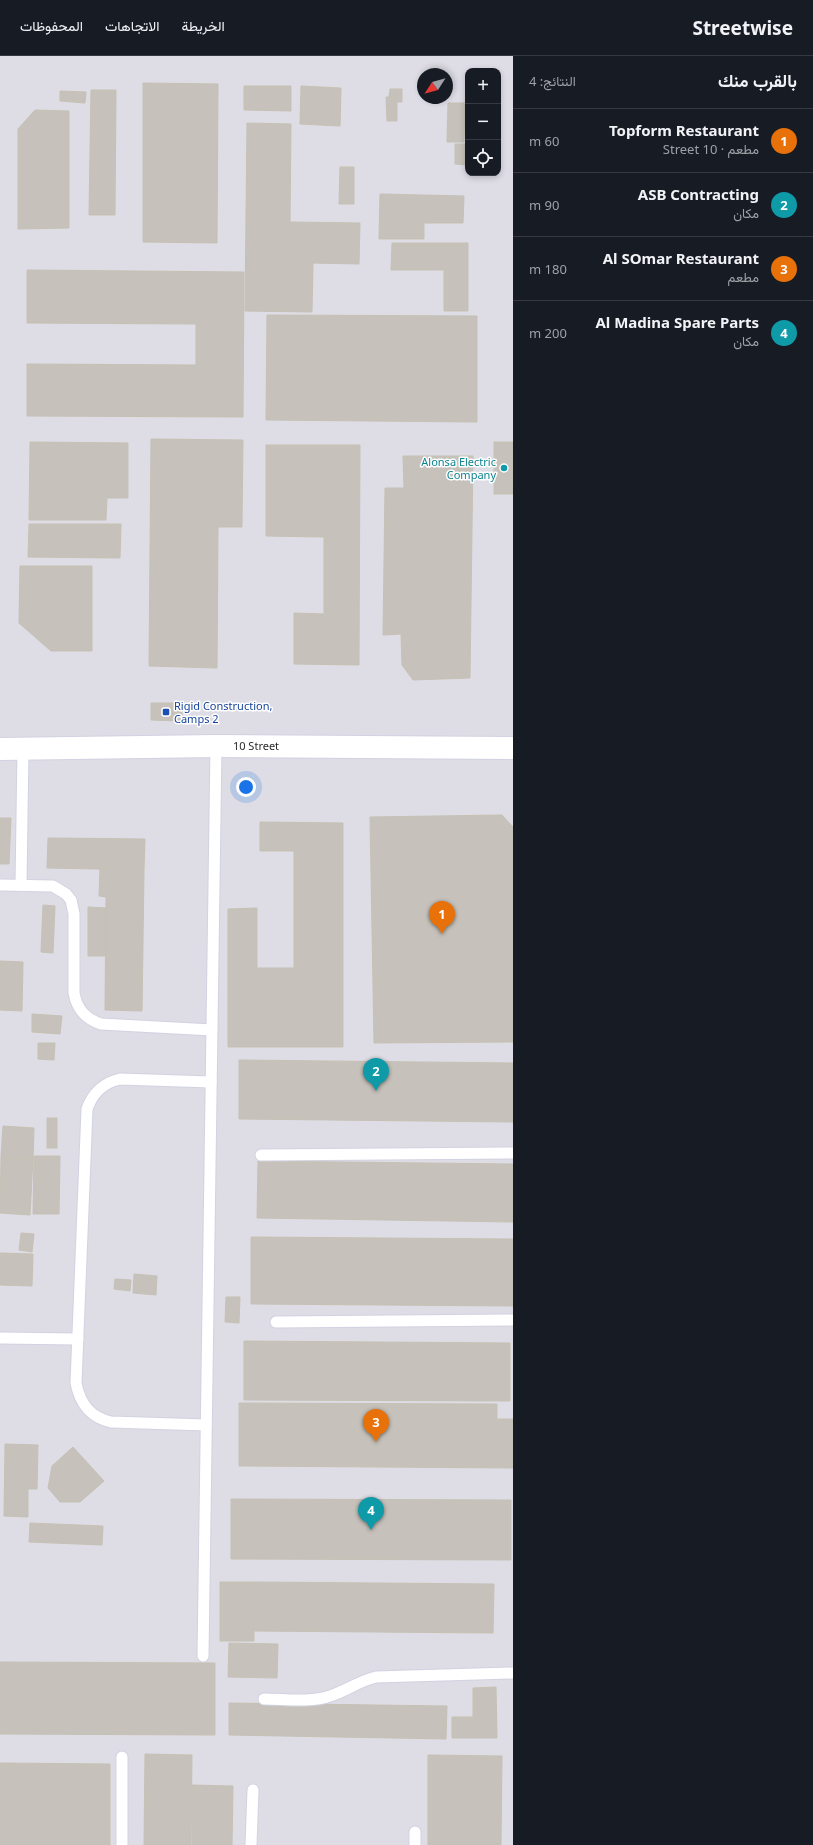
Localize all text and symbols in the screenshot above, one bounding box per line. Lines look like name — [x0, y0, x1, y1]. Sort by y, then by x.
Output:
text: Streetwise — [692, 15, 793, 41]
text: المحفوظات — [20, 16, 83, 35]
text: الاتجاهات — [105, 16, 159, 35]
text: الخريطة — [181, 16, 225, 35]
north arrow — [417, 68, 453, 104]
map controls — [465, 68, 501, 176]
button: + — [465, 68, 501, 104]
text: بالقرب منك — [718, 69, 797, 92]
text: النتائج: 4 — [529, 72, 576, 90]
button: − — [465, 104, 501, 140]
text: Topform Restaurant — [609, 120, 759, 140]
text: 60 m — [529, 132, 559, 150]
text: 1 — [780, 132, 788, 150]
button: locate — [465, 140, 501, 176]
text: مطعم · 10 Street — [663, 140, 759, 158]
text: ASB Contracting — [638, 184, 759, 204]
text: 90 m — [529, 196, 559, 214]
text: 2 — [780, 196, 788, 214]
text: مكان — [733, 204, 759, 222]
text: Al SOmar Restaurant — [603, 248, 759, 268]
text: 180 m — [529, 260, 567, 278]
text: 3 — [780, 260, 788, 278]
text: مطعم — [728, 268, 759, 286]
text: Al Madina Spare Parts — [595, 312, 759, 332]
text: 200 m — [529, 324, 567, 342]
text: 4 — [780, 324, 788, 342]
text: مكان — [733, 332, 759, 350]
place label: Alonsa Electric Company — [421, 454, 496, 482]
marker: Alonsa Electric Company — [499, 463, 509, 473]
place label: Rigid Construction, Camps 2 — [174, 698, 272, 726]
marker: Rigid Construction, Camps 2 — [161, 707, 171, 717]
street label: 10 Street — [233, 738, 279, 753]
your location — [236, 777, 256, 797]
pin: 1 — [429, 901, 455, 934]
pin: 2 — [363, 1058, 389, 1091]
pin: 3 — [363, 1409, 389, 1442]
pin: 4 — [358, 1497, 384, 1530]

